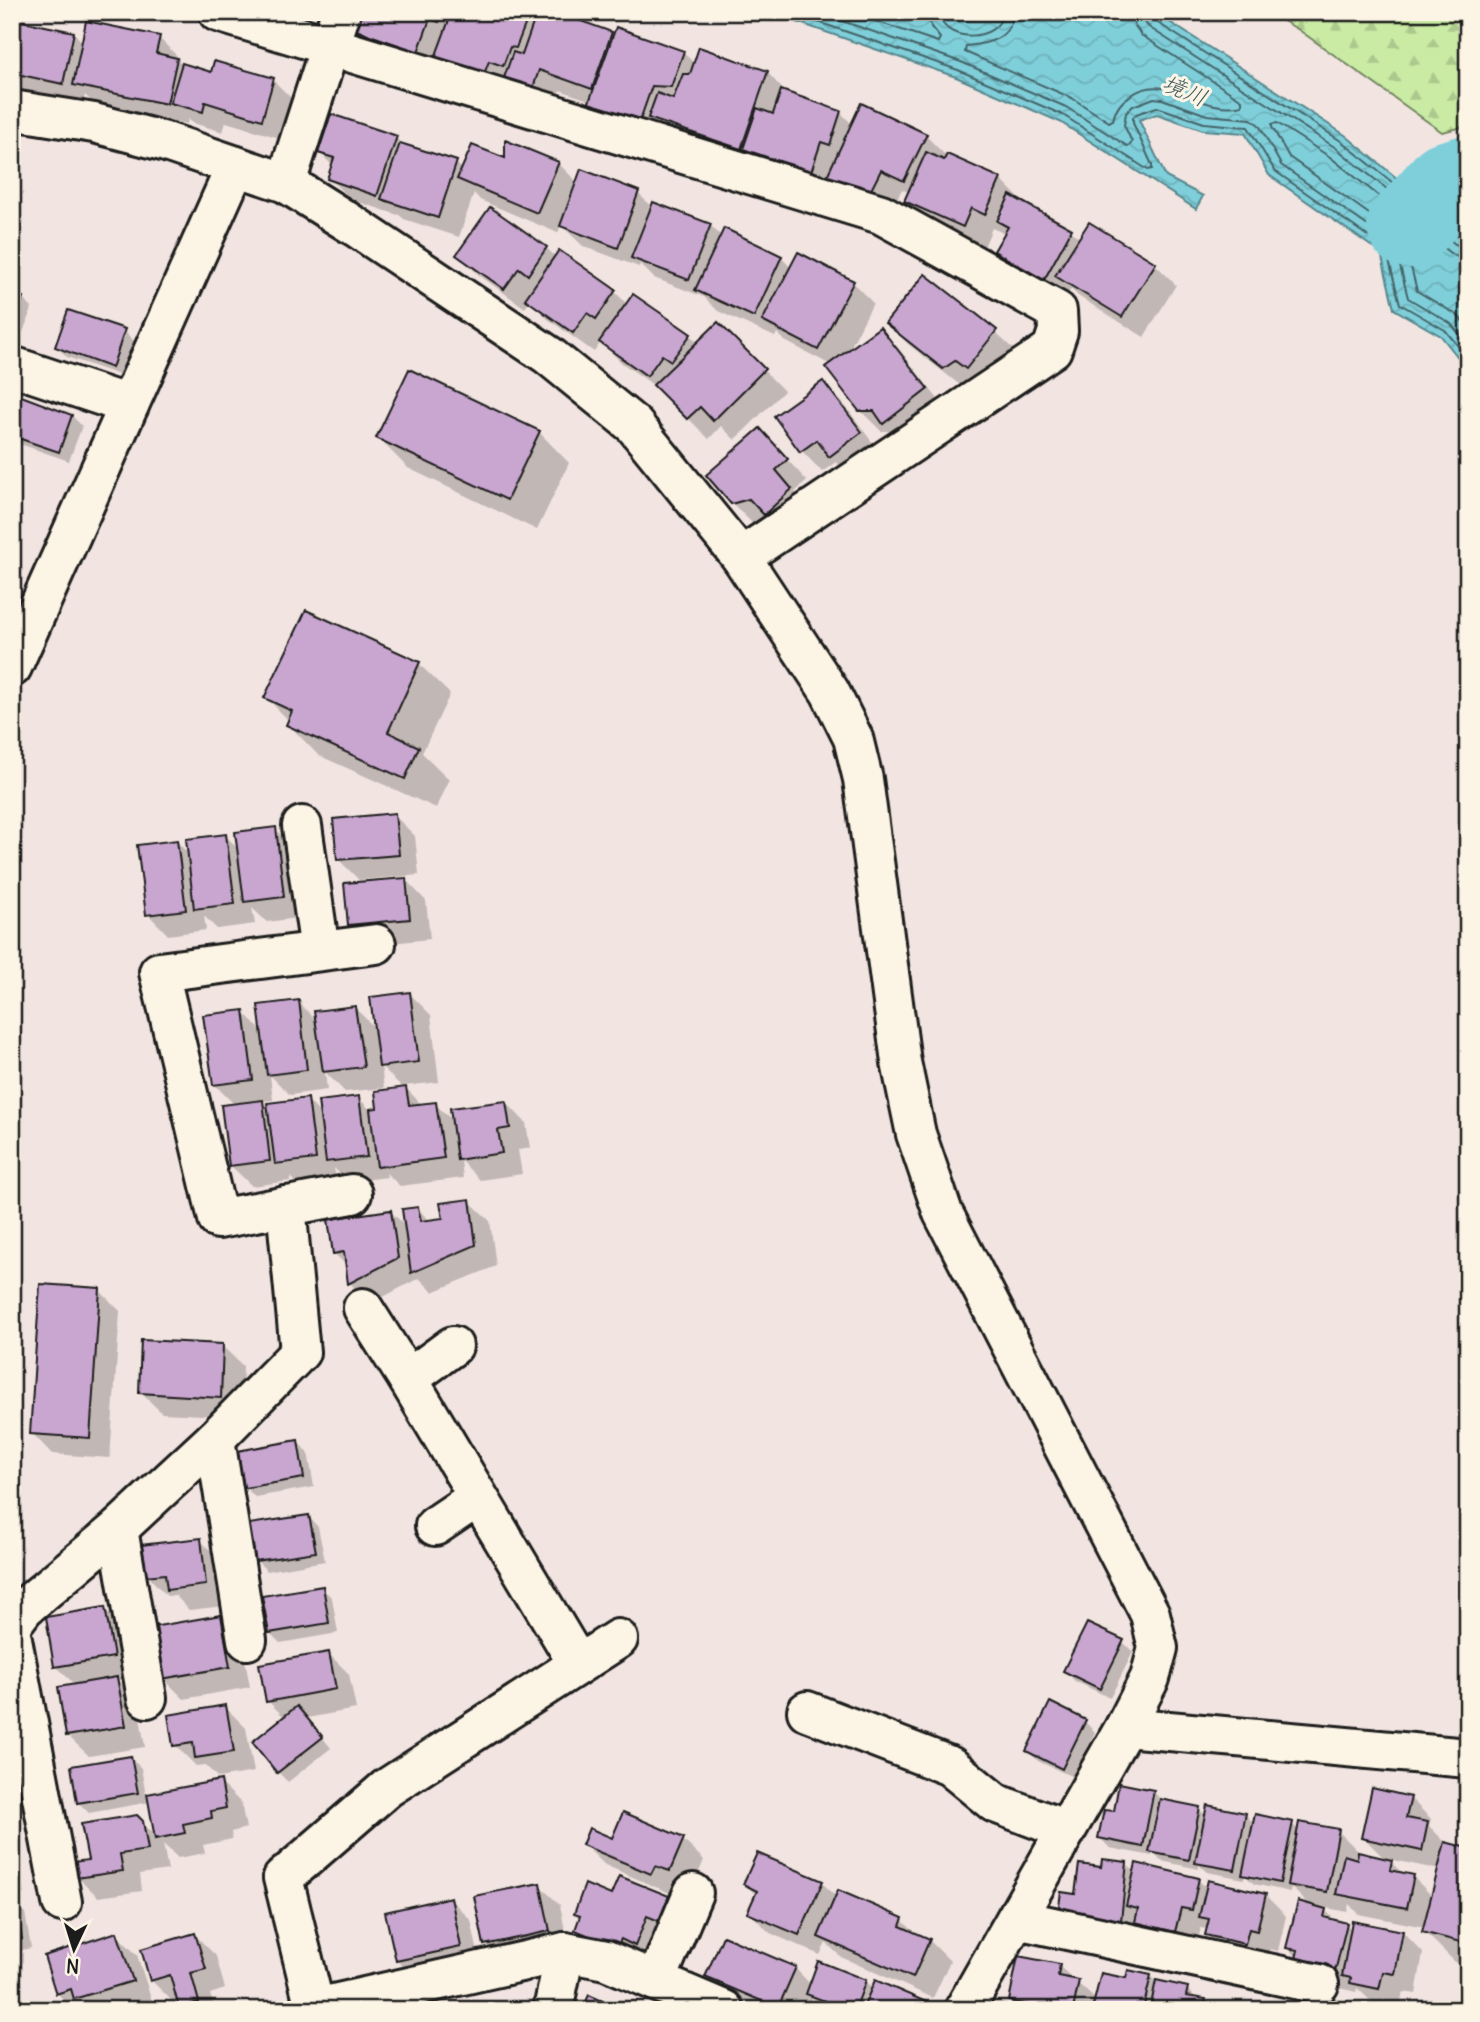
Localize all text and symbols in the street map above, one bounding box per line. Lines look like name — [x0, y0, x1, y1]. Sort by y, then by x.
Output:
water label: 境川 — [1158, 68, 1212, 112]
north arrow — [38, 1913, 108, 1983]
text: N — [65, 1954, 80, 1978]

